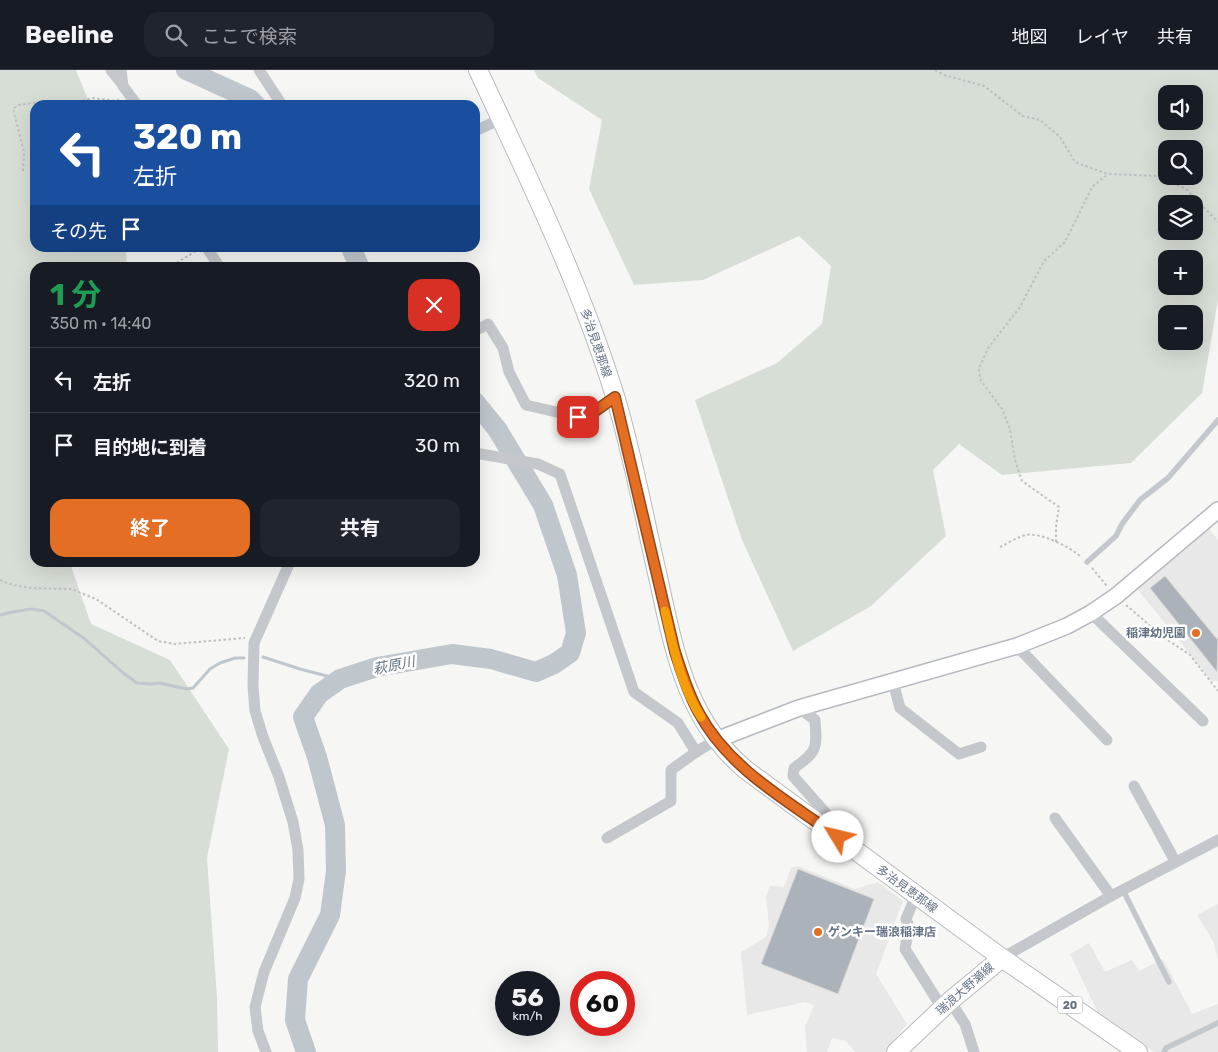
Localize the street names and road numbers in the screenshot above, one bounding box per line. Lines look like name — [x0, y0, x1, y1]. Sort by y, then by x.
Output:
street label: 多治見恵那線 — [578, 307, 614, 379]
street label: 多治見恵那線 — [874, 862, 940, 916]
street label: 瑞浪大野瀬線 — [933, 960, 997, 1018]
road number: 20 — [1058, 996, 1082, 1014]

